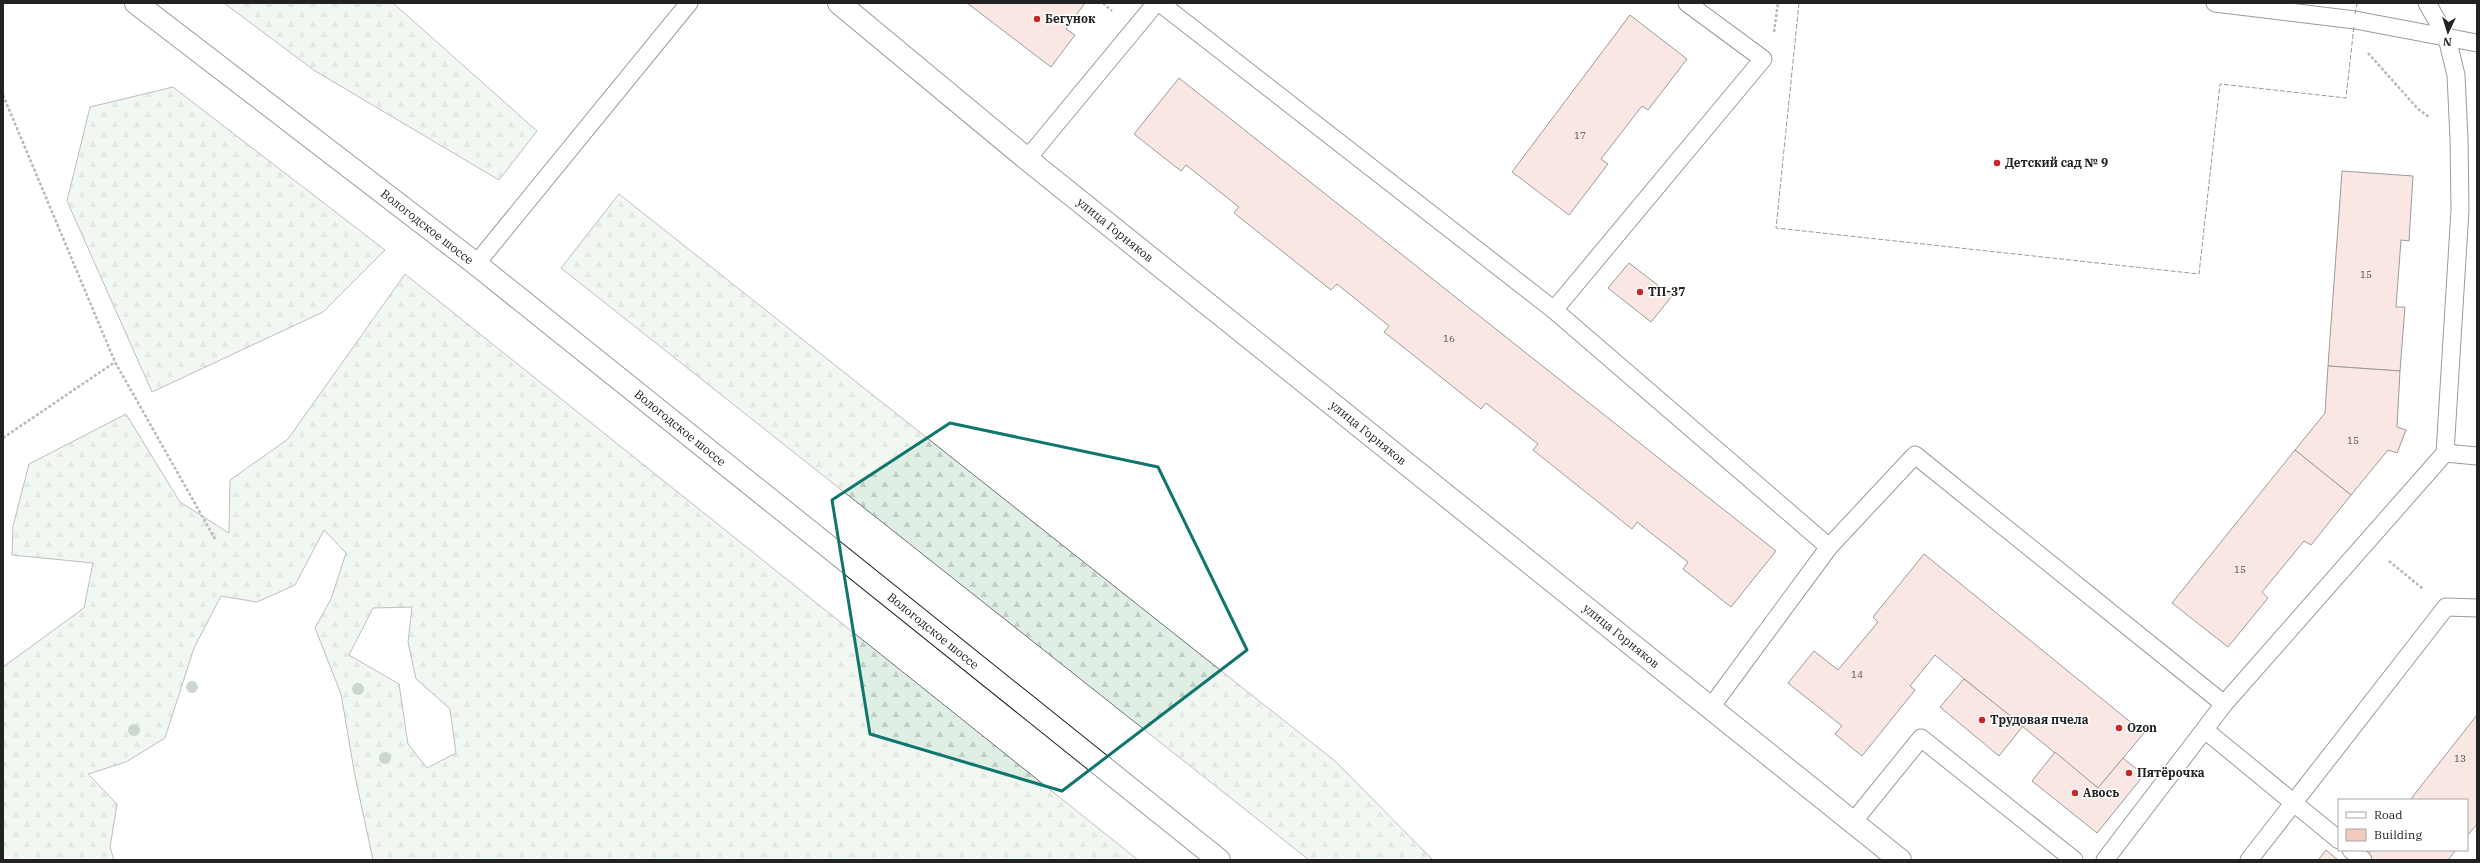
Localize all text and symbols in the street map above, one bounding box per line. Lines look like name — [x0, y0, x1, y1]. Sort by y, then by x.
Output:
place label: Бегунок — [1045, 11, 1096, 26]
north arrow — [2428, 12, 2468, 52]
marker: Бегунок — [1032, 14, 1042, 24]
text: N — [2442, 35, 2452, 49]
house number: 17 — [1574, 129, 1586, 142]
place label: Детский сад № 9 — [2005, 155, 2108, 170]
marker: Детский сад № 9 — [1992, 158, 2002, 168]
street label: Вологодское шоссе — [378, 186, 477, 267]
street label: улица Горняков — [1074, 194, 1157, 265]
house number: 15 — [2360, 268, 2372, 281]
place label: ТП-37 — [1648, 284, 1685, 299]
marker: ТП-37 — [1635, 287, 1645, 297]
house number: 16 — [1443, 332, 1455, 345]
street label: Вологодское шоссе — [632, 386, 729, 469]
street label: улица Горняков — [1327, 397, 1410, 468]
house number: 15 — [2347, 434, 2359, 447]
house number: 15 — [2234, 563, 2246, 576]
street label: Вологодское шоссе — [885, 589, 982, 672]
street label: улица Горняков — [1580, 600, 1663, 671]
house number: 14 — [1851, 668, 1863, 681]
place label: Трудовая пчела — [1990, 712, 2089, 727]
marker: Трудовая пчела — [1977, 715, 1987, 725]
place label: Ozon — [2127, 720, 2157, 735]
marker: Ozon — [2114, 723, 2124, 733]
house number: 13 — [2454, 752, 2466, 765]
place label: Пятёрочка — [2137, 765, 2205, 780]
marker: Пятёрочка — [2124, 768, 2134, 778]
place label: Авось — [2083, 785, 2119, 800]
marker: Авось — [2070, 788, 2080, 798]
legend — [2338, 799, 2468, 851]
text: Road — [2374, 807, 2403, 822]
text: Building — [2374, 827, 2422, 842]

